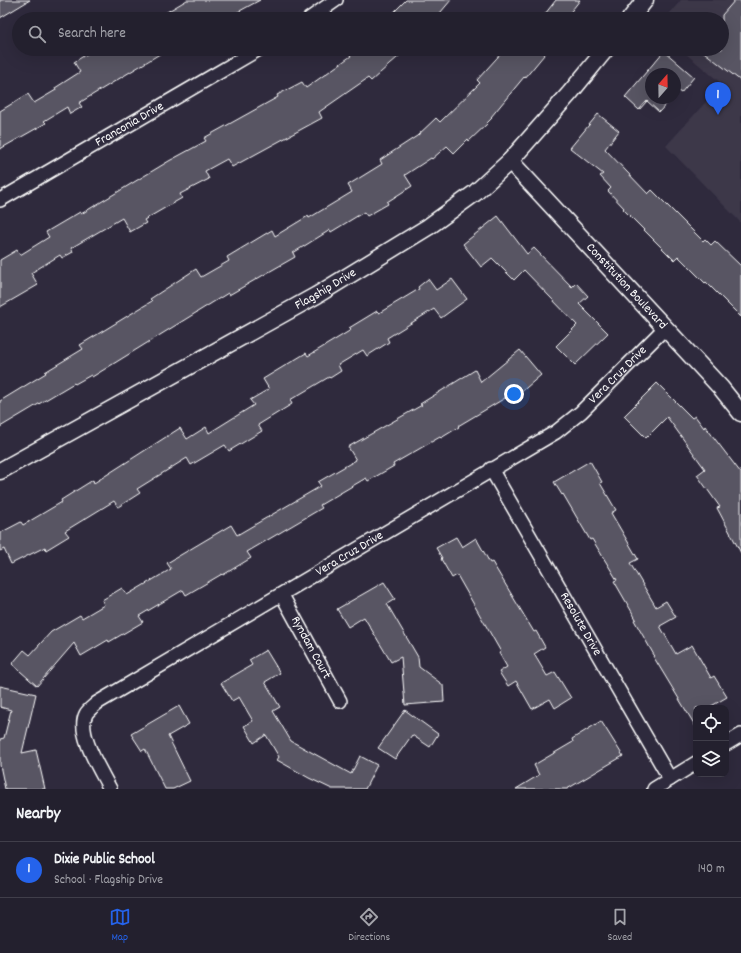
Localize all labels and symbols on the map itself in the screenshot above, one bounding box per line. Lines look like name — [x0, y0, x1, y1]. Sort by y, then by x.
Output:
north arrow — [645, 68, 681, 104]
pin: 1 — [705, 82, 731, 115]
street label: Franconia Drive — [92, 97, 168, 152]
street label: Constitution Boulevard — [581, 239, 672, 334]
street label: Flagship Drive — [291, 263, 360, 315]
street label: Vera Cruz Drive — [584, 341, 652, 409]
your location — [504, 384, 524, 404]
street label: Vera Cruz Drive — [312, 526, 387, 581]
street label: Resolute Drive — [555, 589, 607, 660]
street label: Ryndam Court — [286, 613, 336, 683]

